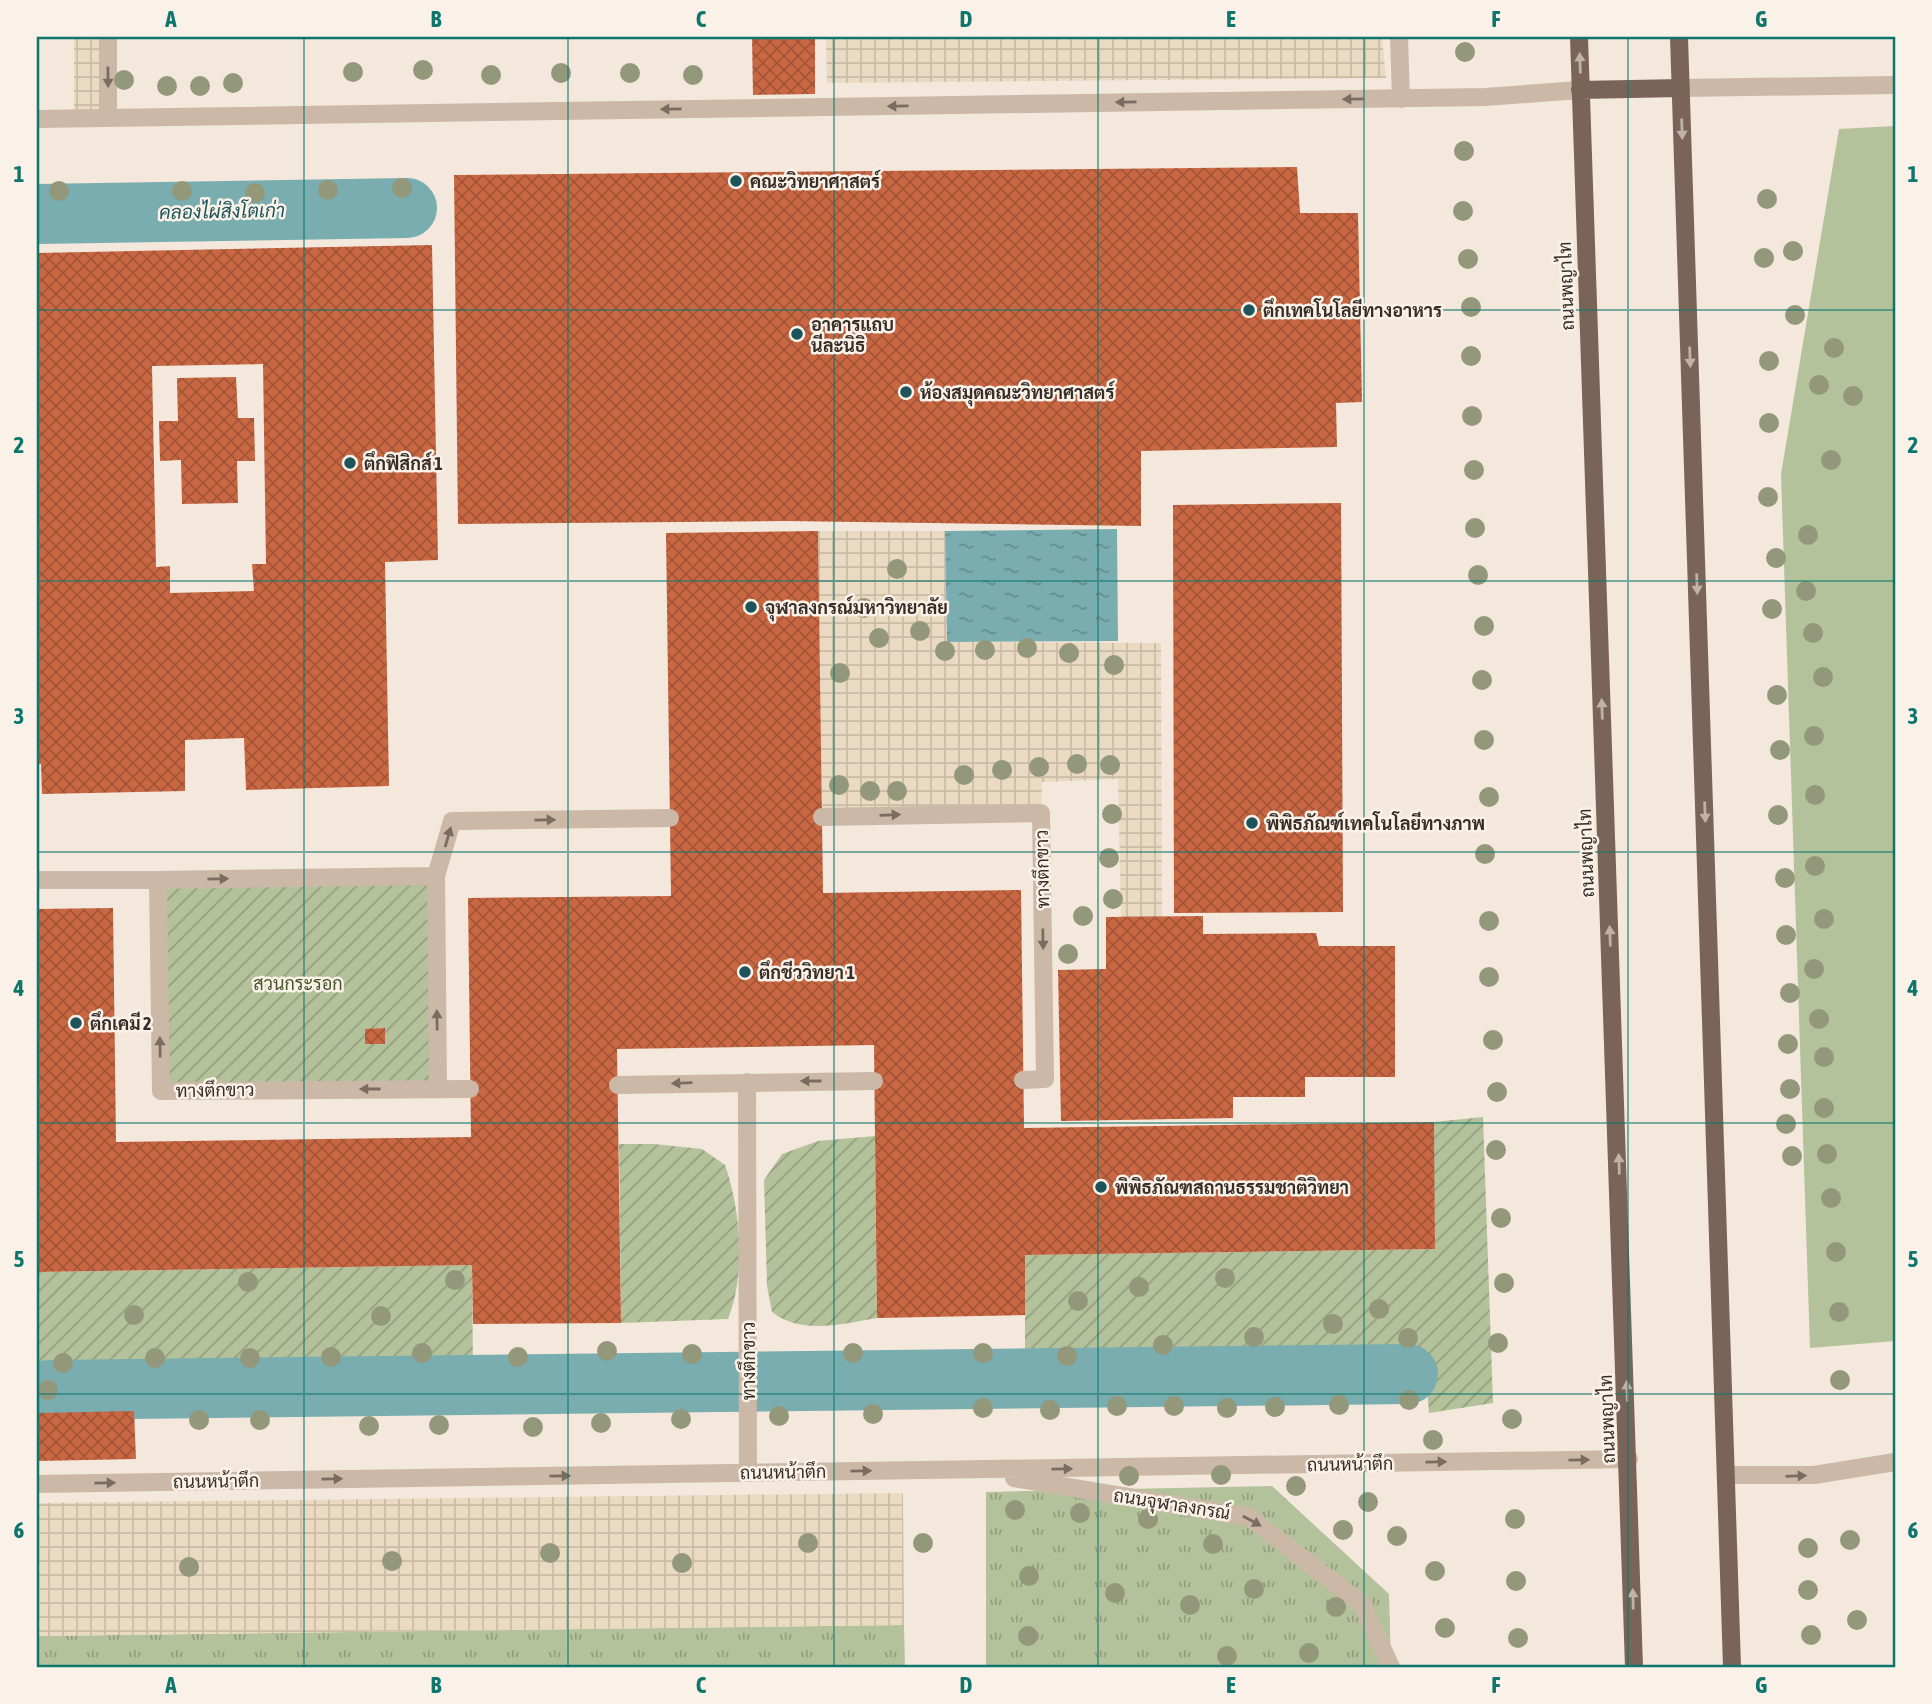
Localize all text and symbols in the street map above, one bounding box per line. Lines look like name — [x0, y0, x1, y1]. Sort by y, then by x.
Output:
text: A — [164, 6, 177, 32]
text: B — [431, 6, 442, 32]
text: C — [696, 6, 707, 32]
text: D — [960, 6, 973, 32]
text: E — [1226, 6, 1236, 32]
text: F — [1491, 6, 1501, 32]
text: G — [1755, 6, 1767, 32]
one-way arrow — [1574, 52, 1585, 74]
one-way arrow — [102, 66, 114, 88]
one-way arrow — [1342, 93, 1364, 105]
one-way arrow — [1114, 97, 1136, 108]
one-way arrow — [887, 100, 909, 112]
one-way arrow — [659, 103, 681, 115]
one-way arrow — [1676, 119, 1688, 141]
text: 1 — [14, 161, 25, 187]
text: 1 — [1908, 161, 1919, 187]
place label: คณะวิทยาศาสตร์ — [750, 169, 881, 192]
marker: คณะวิทยาศาสตร์ — [728, 173, 744, 189]
water label: คลองไผ่สิงโตเก่า — [159, 198, 285, 223]
street label: ถนนพญาไท — [1552, 241, 1579, 331]
place label: ตึกเทคโนโลยีทางอาหาร — [1263, 298, 1442, 321]
marker: ตึกเทคโนโลยีทางอาหาร — [1241, 302, 1257, 318]
place label: อาคารแถบ นีละนิธิ — [811, 314, 894, 356]
marker: อาคารแถบ นีละนิธิ — [789, 326, 805, 342]
one-way arrow — [1684, 346, 1695, 368]
place label: ห้องสมุดคณะวิทยาศาสตร์ — [920, 380, 1116, 407]
marker: ห้องสมุดคณะวิทยาศาสตร์ — [898, 384, 914, 400]
text: 2 — [14, 432, 24, 458]
text: 2 — [1908, 432, 1918, 458]
place label: ตึกฟิสิกส์ 1 — [364, 451, 443, 474]
marker: ตึกฟิสิกส์ 1 — [342, 455, 358, 471]
one-way arrow — [1692, 573, 1703, 595]
place label: จุฬาลงกรณ์มหาวิทยาลัย — [765, 595, 948, 622]
marker: จุฬาลงกรณ์มหาวิทยาลัย — [743, 599, 759, 615]
one-way arrow — [1597, 698, 1608, 720]
text: 3 — [14, 703, 24, 729]
text: 3 — [1908, 703, 1918, 729]
one-way arrow — [1700, 801, 1711, 823]
street label: ถนนพญาไท — [1572, 808, 1599, 898]
one-way arrow — [880, 809, 902, 821]
place label: พิพิธภัณฑ์เทคโนโลยีทางภาพ — [1266, 811, 1485, 834]
one-way arrow — [534, 814, 556, 826]
marker: พิพิธภัณฑ์เทคโนโลยีทางภาพ — [1244, 815, 1260, 831]
one-way arrow — [443, 826, 453, 847]
street label: ทางตึกขาว — [1030, 829, 1053, 909]
one-way arrow — [207, 873, 229, 885]
one-way arrow — [1605, 925, 1616, 947]
one-way arrow — [1037, 928, 1049, 950]
place label: ตึกชีววิทยา 1 — [759, 960, 855, 983]
marker: ตึกชีววิทยา 1 — [737, 964, 753, 980]
park label: สวนกระรอก — [253, 973, 343, 994]
text: 4 — [13, 975, 25, 1001]
text: 4 — [1907, 975, 1919, 1001]
one-way arrow — [432, 1009, 443, 1031]
place label: ตึกเคมี 2 — [90, 1011, 151, 1034]
marker: ตึกเคมี 2 — [68, 1015, 84, 1031]
one-way arrow — [154, 1036, 166, 1058]
one-way arrow — [799, 1075, 821, 1087]
street label: ทางตึกขาว — [175, 1078, 255, 1101]
one-way arrow — [671, 1078, 693, 1089]
one-way arrow — [359, 1083, 381, 1094]
one-way arrow — [1613, 1153, 1624, 1175]
place label: พิพิธภัณฑสถานธรรมชาติวิทยา — [1115, 1176, 1349, 1198]
marker: พิพิธภัณฑสถานธรรมชาติวิทยา — [1093, 1179, 1109, 1195]
text: 5 — [14, 1246, 25, 1272]
text: 5 — [1908, 1246, 1919, 1272]
street label: ทางตึกขาว — [737, 1322, 759, 1400]
street label: ถนนพญาไท — [1593, 1374, 1620, 1464]
one-way arrow — [1621, 1380, 1632, 1402]
street label: ถนนหน้าตึก — [1307, 1452, 1393, 1475]
one-way arrow — [1569, 1455, 1591, 1466]
one-way arrow — [1425, 1457, 1447, 1468]
street label: ถนนหน้าตึก — [740, 1460, 826, 1483]
one-way arrow — [1051, 1463, 1073, 1474]
one-way arrow — [850, 1466, 872, 1477]
street label: ถนนหน้าตึก — [173, 1469, 259, 1492]
one-way arrow — [549, 1470, 571, 1482]
one-way arrow — [1785, 1470, 1807, 1482]
one-way arrow — [322, 1473, 344, 1485]
one-way arrow — [94, 1477, 116, 1489]
street label: ถนนจุฬาลงกรณ์ — [1112, 1482, 1232, 1526]
one-way arrow — [1243, 1515, 1263, 1527]
text: 6 — [14, 1517, 25, 1543]
text: 6 — [1908, 1517, 1919, 1543]
one-way arrow — [1627, 1588, 1638, 1610]
text: A — [164, 1672, 177, 1698]
text: B — [431, 1672, 442, 1698]
text: C — [696, 1672, 707, 1698]
text: D — [960, 1672, 973, 1698]
text: E — [1226, 1672, 1236, 1698]
text: F — [1491, 1672, 1501, 1698]
text: G — [1755, 1672, 1767, 1698]

